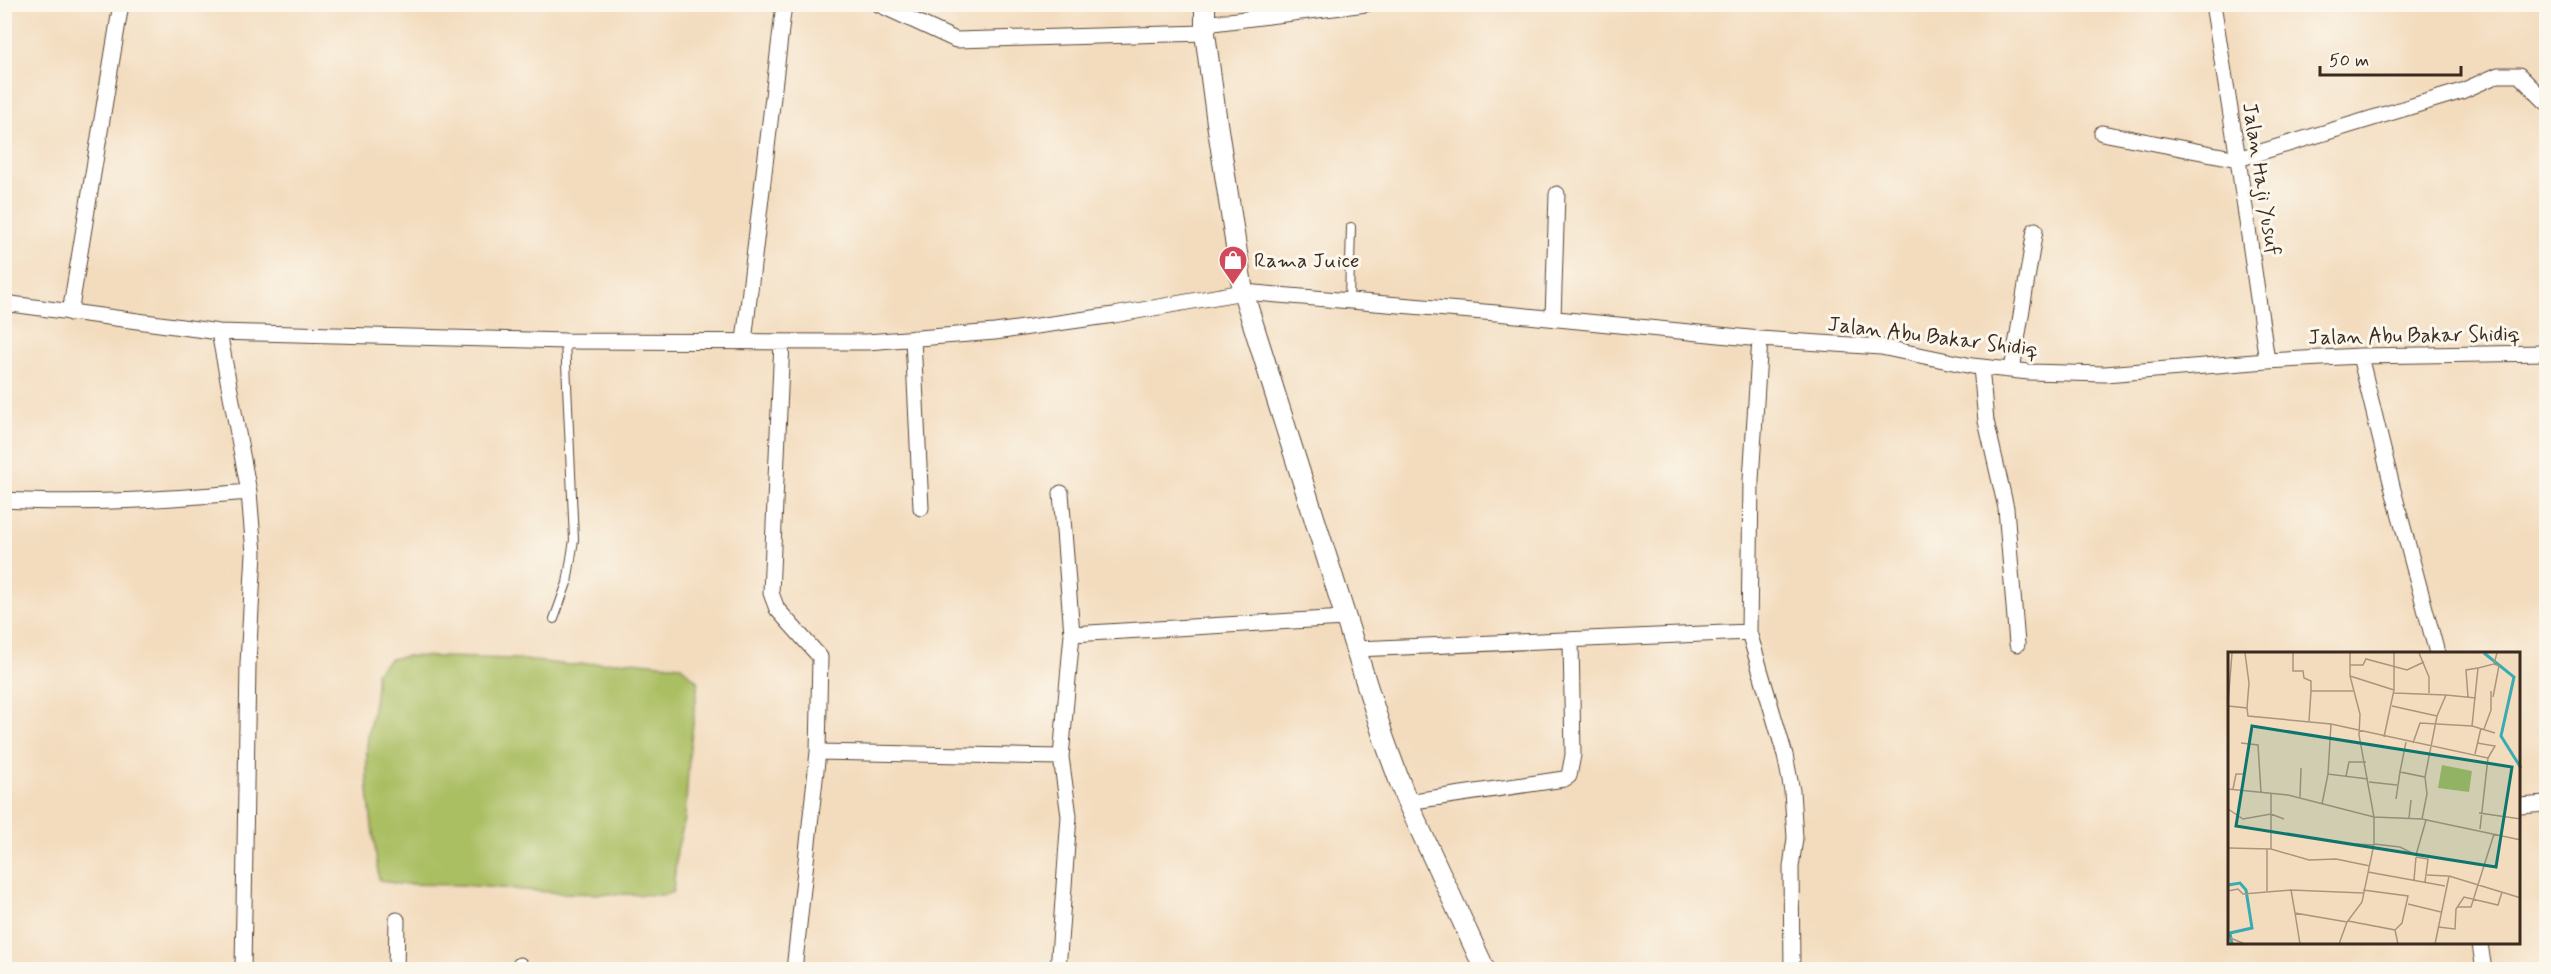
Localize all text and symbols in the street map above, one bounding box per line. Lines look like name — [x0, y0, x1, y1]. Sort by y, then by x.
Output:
scale bar — [2320, 39, 2461, 77]
text: 50 m — [2329, 49, 2369, 73]
street label: Jalan Haji Yusuf — [2235, 101, 2287, 258]
shop icon: Rama Juice — [1217, 244, 1249, 286]
place label: Rama Juice — [1254, 247, 1359, 275]
street label: Jalan Abu Bakar Shidiq — [1826, 310, 2040, 364]
street label: Jalan Abu Bakar Shidiq — [2308, 320, 2520, 352]
inset map — [2228, 652, 2521, 944]

